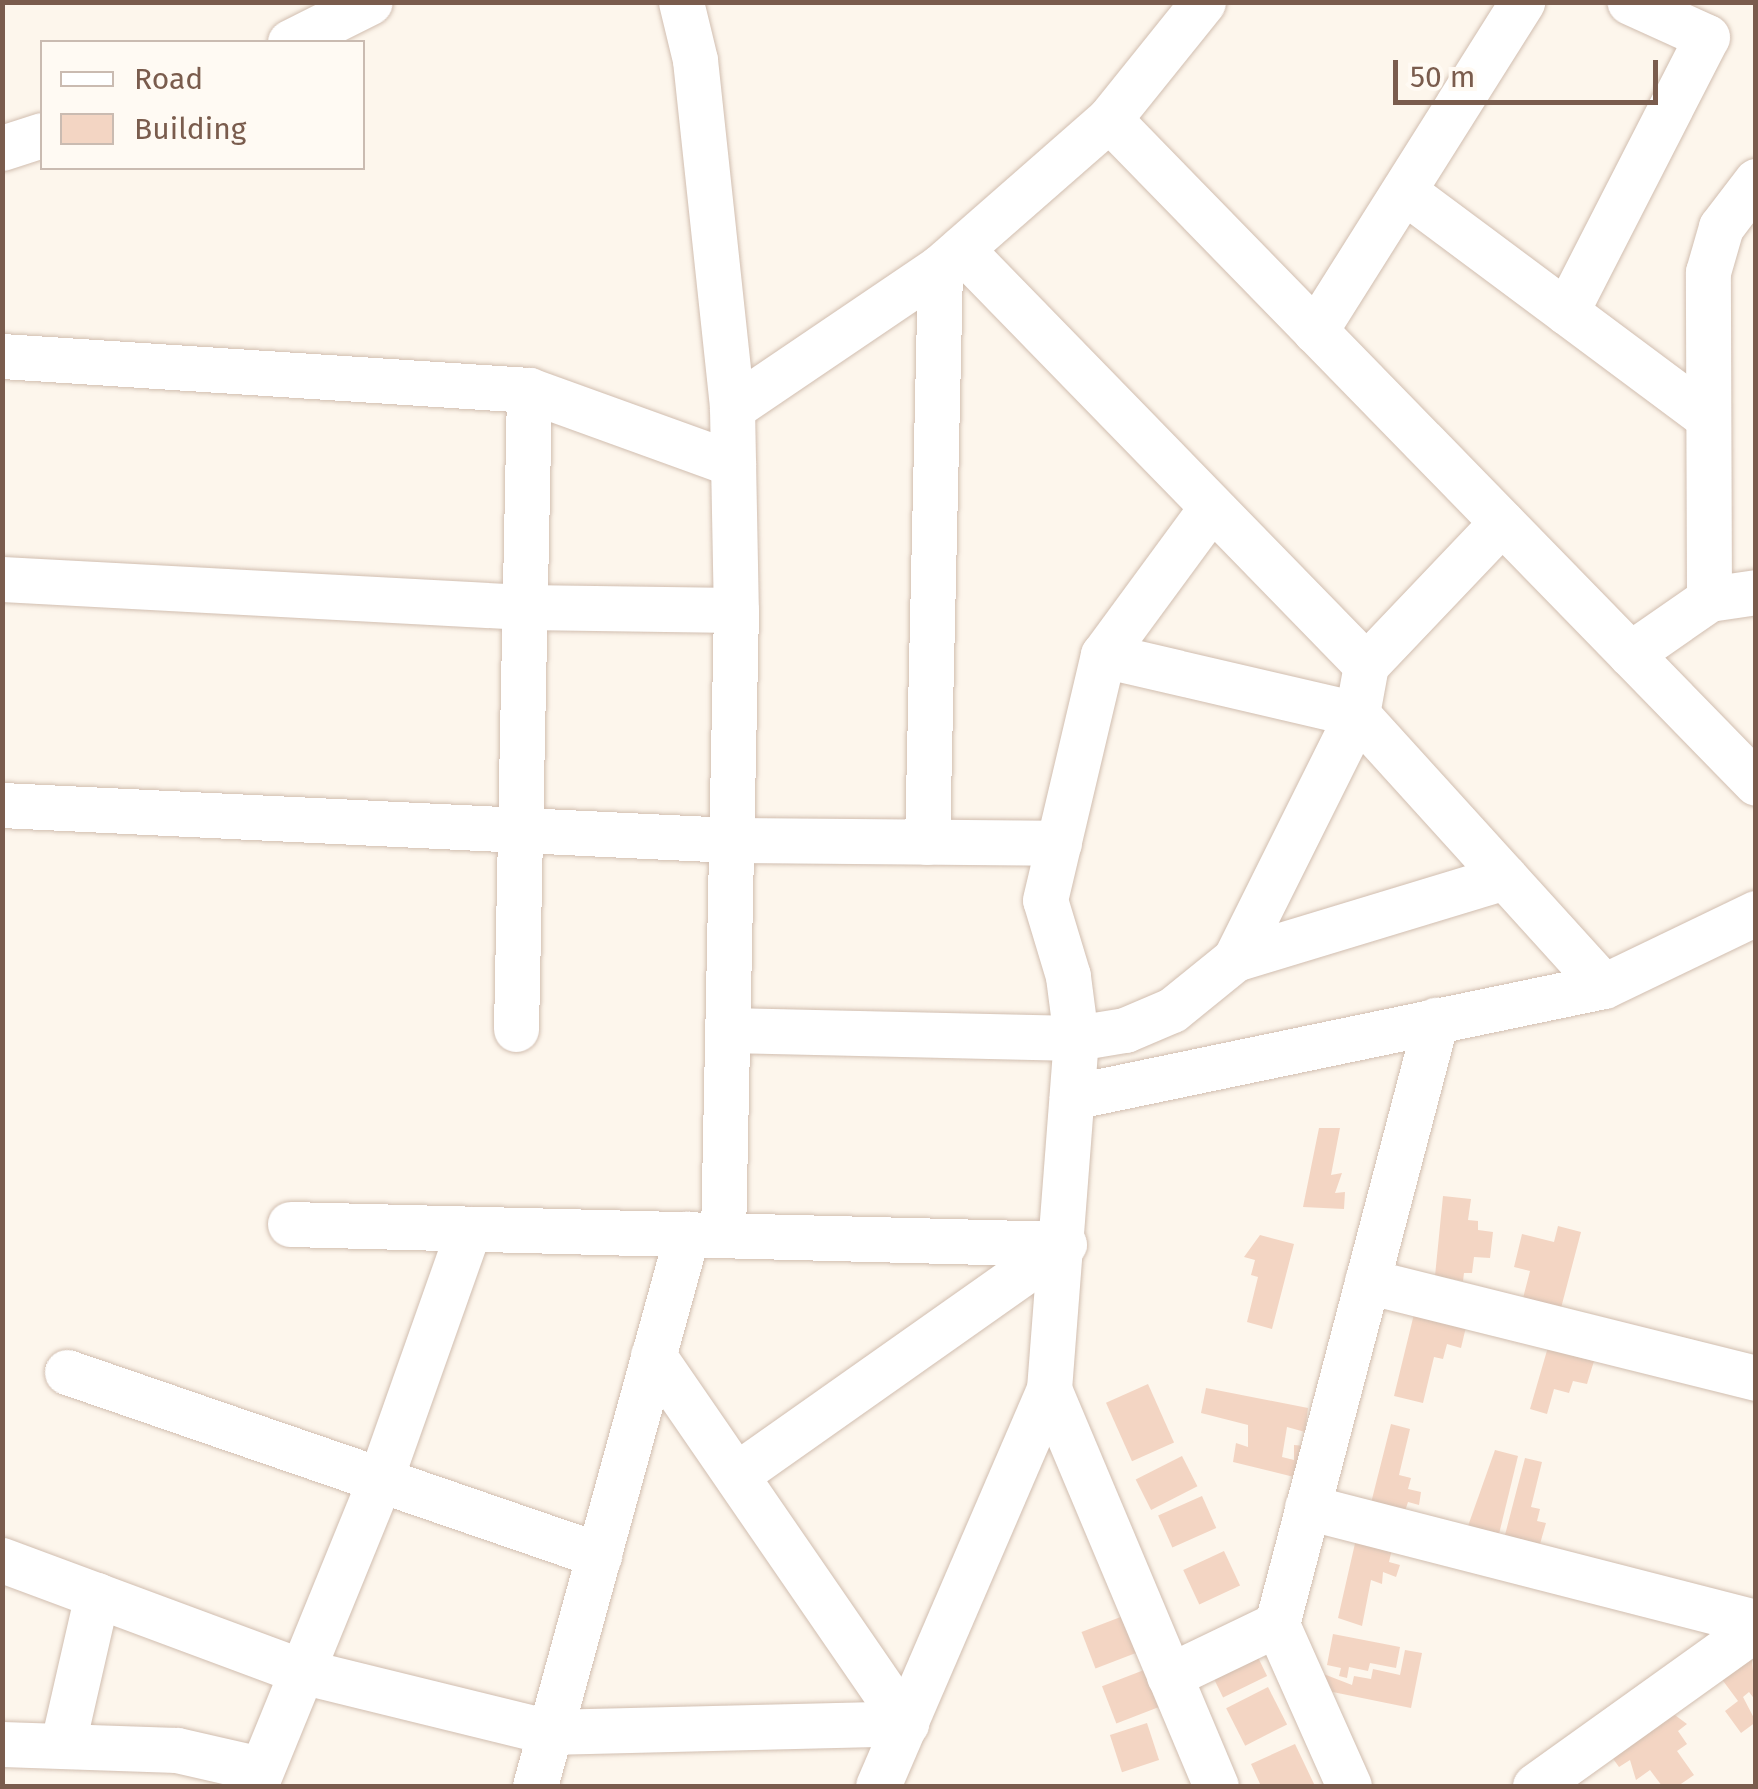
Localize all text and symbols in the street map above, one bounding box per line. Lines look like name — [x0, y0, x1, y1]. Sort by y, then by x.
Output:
legend — [40, 40, 365, 170]
scale bar — [1398, 40, 1663, 102]
text: 50 m — [1410, 59, 1475, 95]
text: Road — [134, 61, 203, 97]
text: Building — [134, 111, 246, 147]

